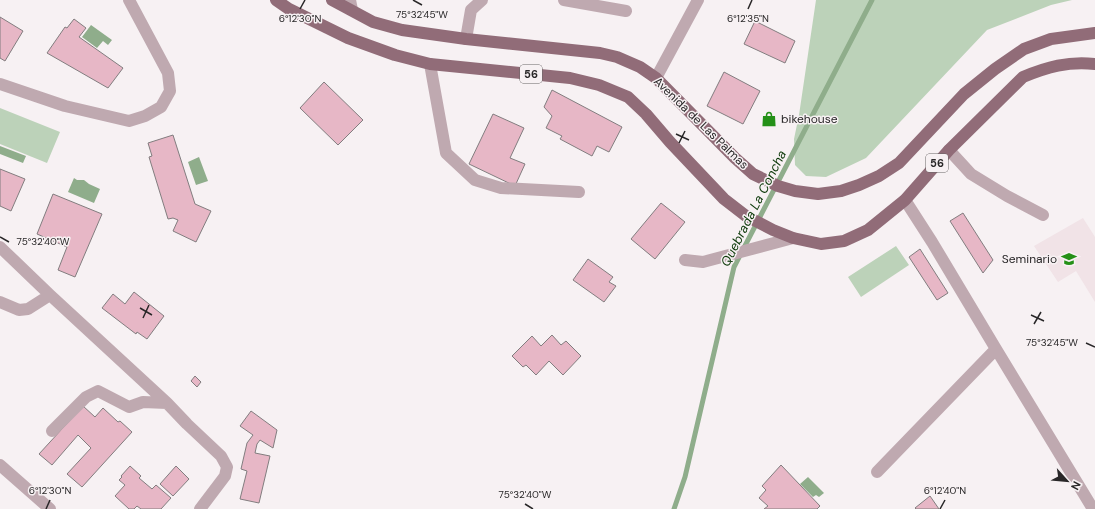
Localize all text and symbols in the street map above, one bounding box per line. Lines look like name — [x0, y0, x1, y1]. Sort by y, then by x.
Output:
text: 75°32'45"W — [396, 8, 448, 21]
text: 6°12'30"N — [279, 12, 321, 25]
text: 6°12'35"N — [727, 12, 769, 25]
road number: 56 — [520, 65, 542, 83]
street label: Avenida de Las Palmas — [650, 73, 752, 173]
shop icon: bikehouse — [760, 110, 778, 128]
place label: bikehouse — [781, 111, 838, 127]
water label: Quebrada La Concha — [717, 147, 790, 269]
road number: 56 — [926, 154, 948, 172]
text: 75°32'40"W — [17, 235, 70, 248]
school or university icon: Seminario — [1060, 250, 1078, 268]
place label: Seminario — [1002, 251, 1057, 267]
text: 75°32'45"W — [1026, 336, 1078, 349]
north arrow — [1047, 461, 1087, 501]
text: N — [1068, 479, 1084, 492]
text: 6°12'30"N — [29, 484, 71, 497]
text: 6°12'40"N — [924, 484, 966, 497]
text: 75°32'40"W — [499, 488, 552, 501]

